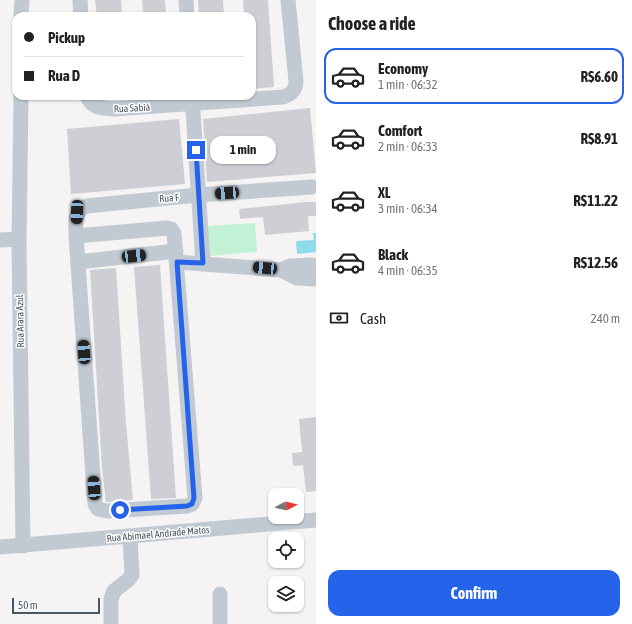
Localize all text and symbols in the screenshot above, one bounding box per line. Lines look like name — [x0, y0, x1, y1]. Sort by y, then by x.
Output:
text: Choose a ride — [328, 13, 416, 34]
text: Pickup — [48, 29, 85, 46]
icon: car — [330, 58, 366, 94]
text: Economy — [378, 60, 428, 77]
text: Rua D — [48, 67, 80, 84]
text: R$6.60 — [580, 68, 618, 85]
text: 1 min · 06:32 — [378, 77, 438, 92]
street label: Rua Sabiá — [114, 102, 151, 114]
icon: car — [330, 120, 366, 156]
text: Comfort — [378, 122, 422, 139]
text: R$8.91 — [580, 130, 618, 147]
callout: 1 min — [210, 136, 276, 164]
text: 2 min · 06:33 — [378, 139, 438, 154]
route end — [187, 141, 205, 159]
text: 1 min — [230, 142, 256, 157]
icon: car — [330, 182, 366, 218]
text: XL — [378, 184, 391, 201]
car — [215, 186, 239, 200]
street label: Rua F — [159, 192, 179, 204]
text: R$11.22 — [573, 192, 618, 209]
car — [71, 200, 83, 224]
text: 3 min · 06:34 — [378, 201, 438, 216]
icon: car — [330, 244, 366, 280]
text: Black — [378, 246, 408, 263]
car — [121, 249, 147, 263]
text: R$12.56 — [573, 254, 618, 271]
car — [253, 261, 277, 275]
text: 4 min · 06:35 — [378, 263, 438, 278]
street label: Rua Arara Azul — [14, 294, 26, 348]
icon: cash — [328, 307, 350, 329]
text: Cash — [360, 310, 386, 327]
text: 240 m — [591, 311, 620, 326]
car — [77, 340, 91, 364]
car — [87, 476, 101, 500]
north arrow — [268, 488, 304, 524]
map controls — [268, 488, 304, 612]
route start — [111, 501, 129, 519]
street label: Rua Abimael Andrade Matos — [106, 524, 210, 544]
button: locate — [268, 532, 304, 568]
button: Confirm — [328, 570, 620, 616]
button: layers — [268, 576, 304, 612]
scale bar — [12, 596, 100, 615]
text: 50 m — [18, 599, 38, 611]

